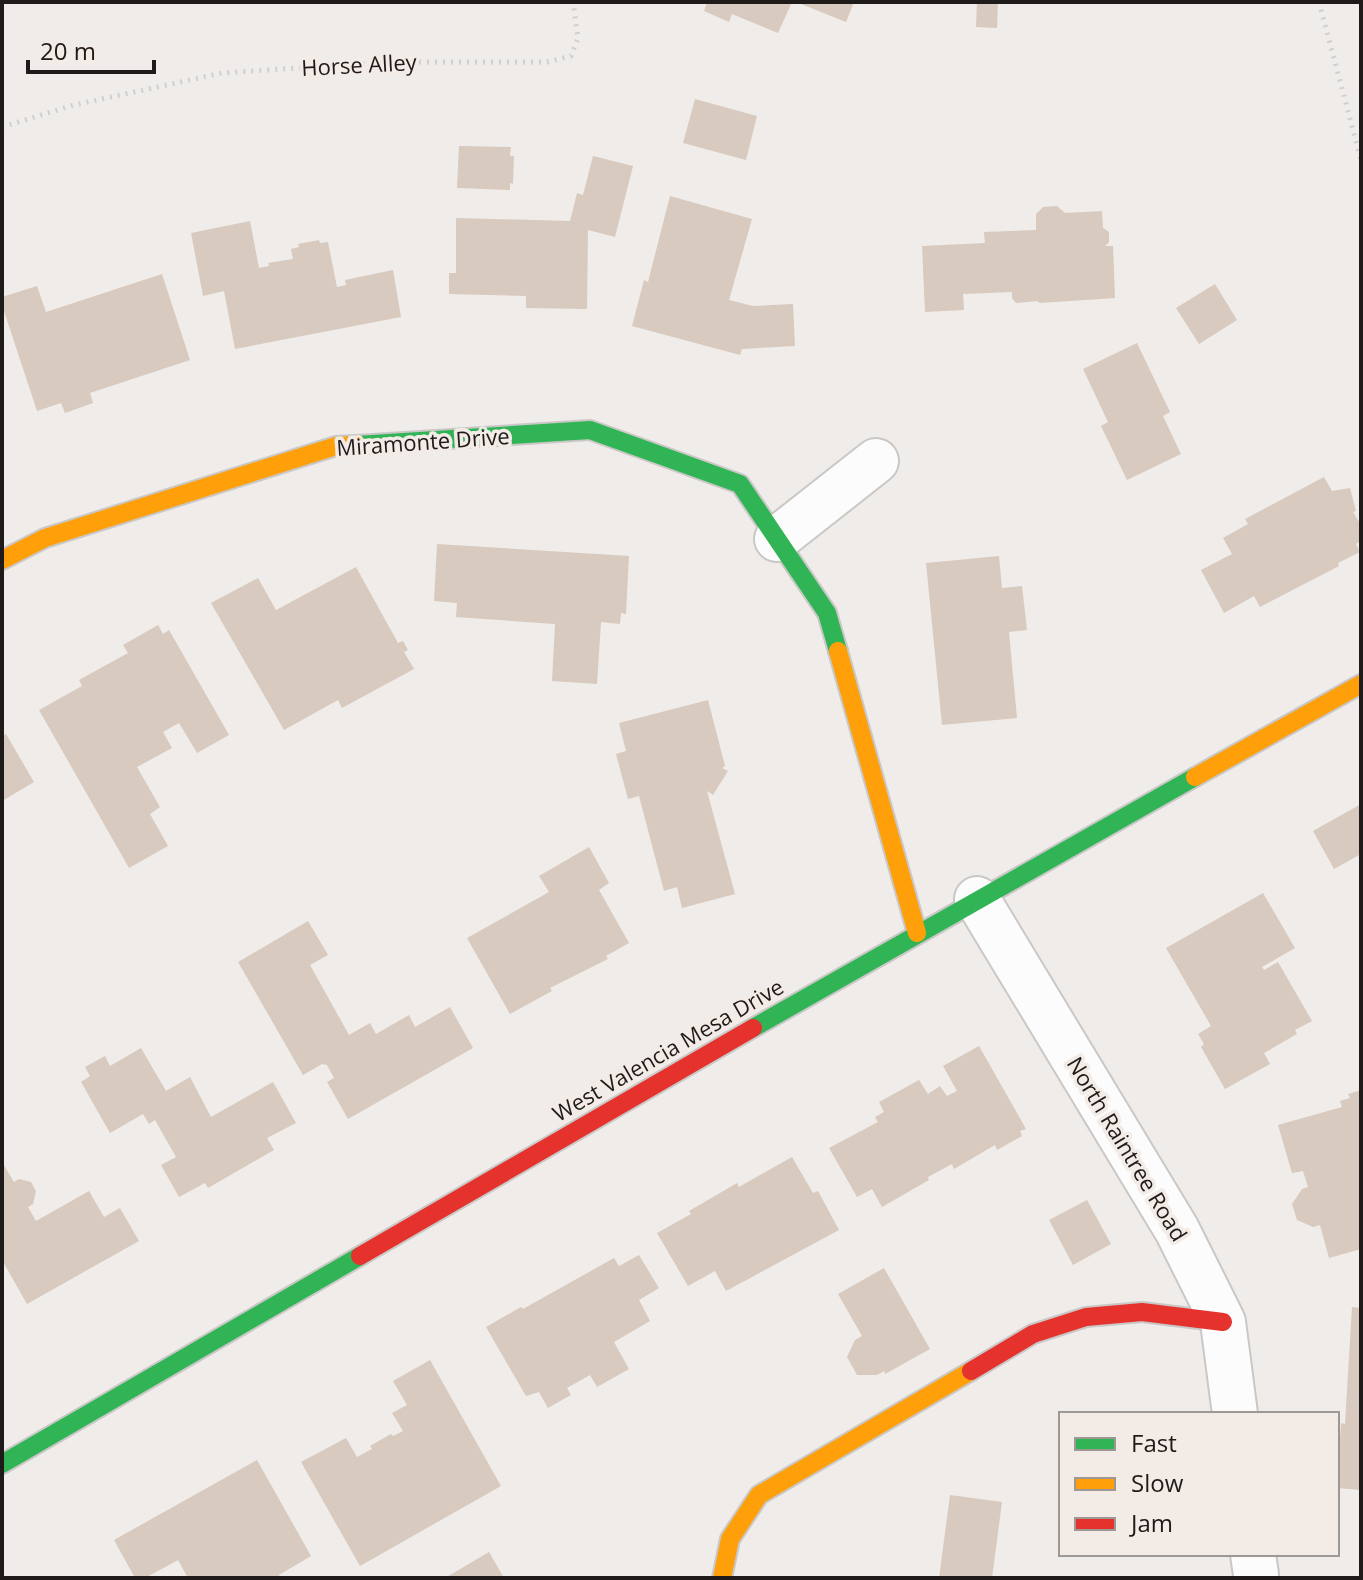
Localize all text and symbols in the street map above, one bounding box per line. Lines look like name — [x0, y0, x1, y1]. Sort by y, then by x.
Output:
scale bar — [28, 24, 154, 74]
text: 20 m — [40, 34, 96, 67]
street label: Horse Alley — [301, 46, 418, 82]
street label: Miramonte Drive — [335, 420, 510, 462]
street label: West Valencia Mesa Drive — [547, 971, 788, 1128]
street label: North Raintree Road — [1061, 1051, 1195, 1246]
legend — [1059, 1412, 1339, 1556]
text: Fast — [1131, 1426, 1177, 1459]
text: Slow — [1131, 1466, 1184, 1499]
text: Jam — [1129, 1506, 1173, 1539]

